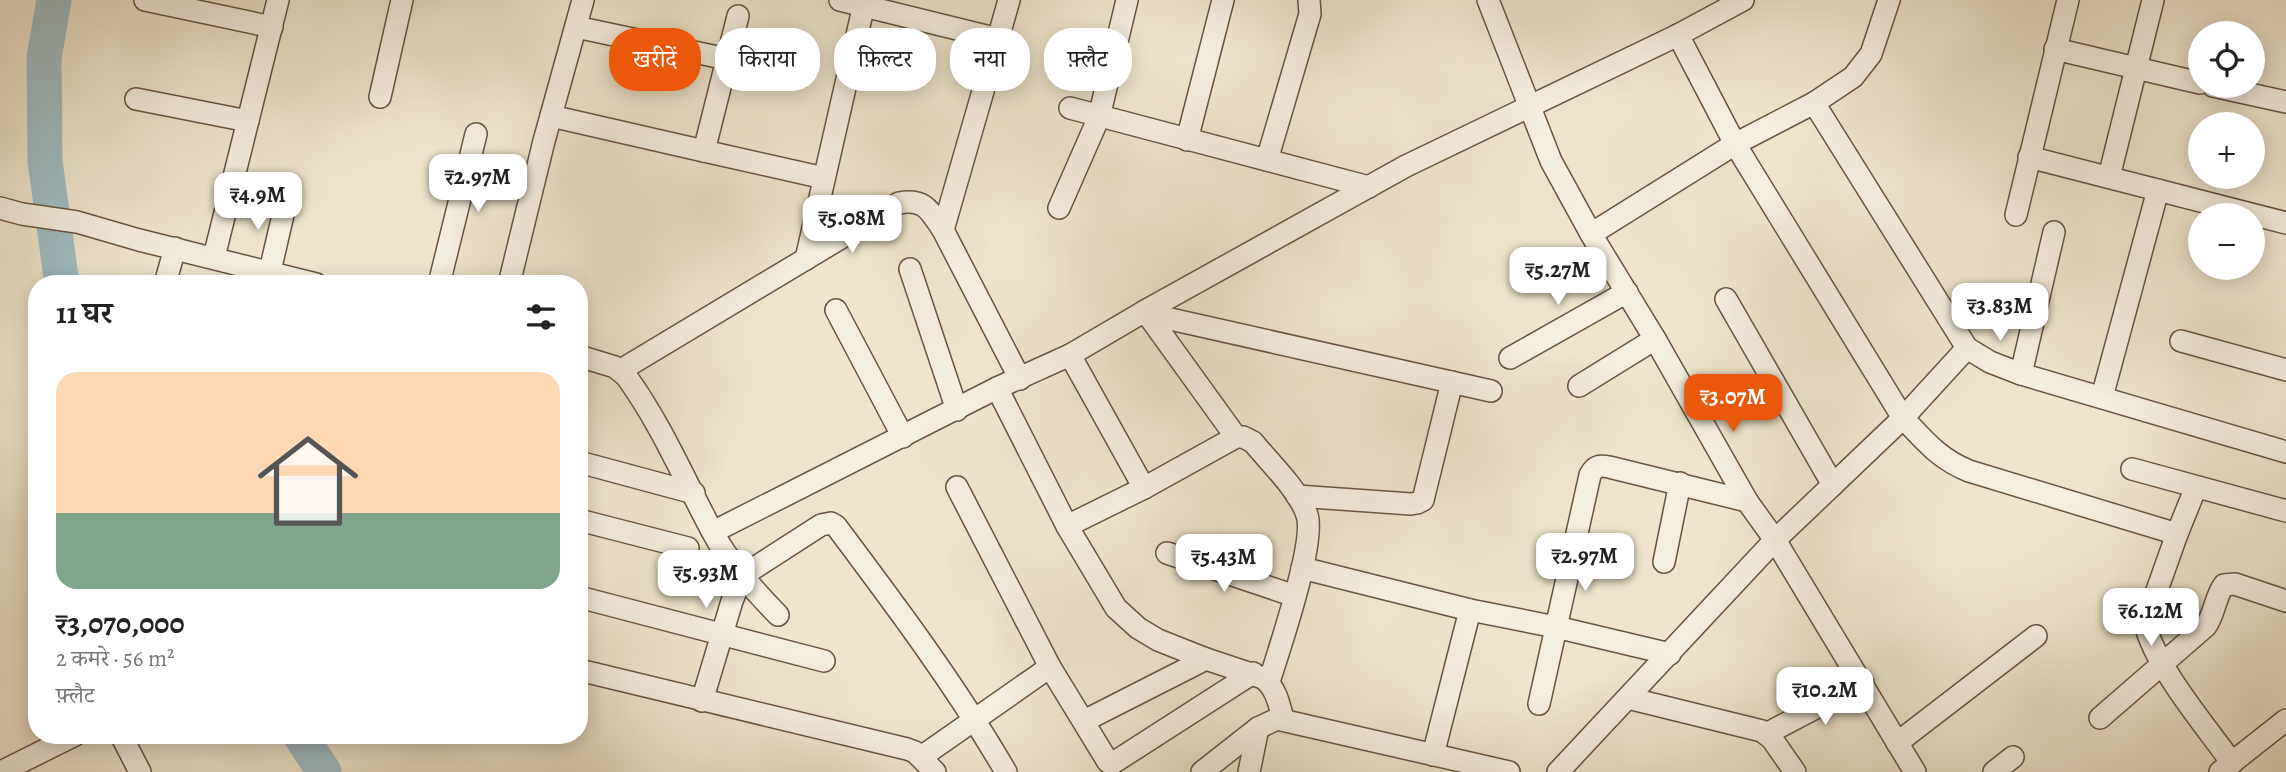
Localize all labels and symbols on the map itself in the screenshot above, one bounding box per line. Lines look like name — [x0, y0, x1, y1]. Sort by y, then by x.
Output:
pin: ₹2.97M — [421, 154, 535, 214]
pin: ₹4.9M — [209, 173, 307, 232]
pin: ₹5.08M — [795, 196, 909, 255]
pin: ₹5.27M — [1501, 247, 1615, 307]
pin: ₹3.83M — [1943, 284, 2057, 343]
pin: ₹3.07M — [1676, 374, 1790, 434]
pin: ₹5.43M — [1167, 534, 1281, 594]
pin: ₹2.97M — [1528, 534, 1642, 593]
pin: ₹5.93M — [649, 550, 763, 610]
pin: ₹6.12M — [2094, 588, 2208, 648]
pin: ₹10.2M — [1768, 668, 1882, 727]

